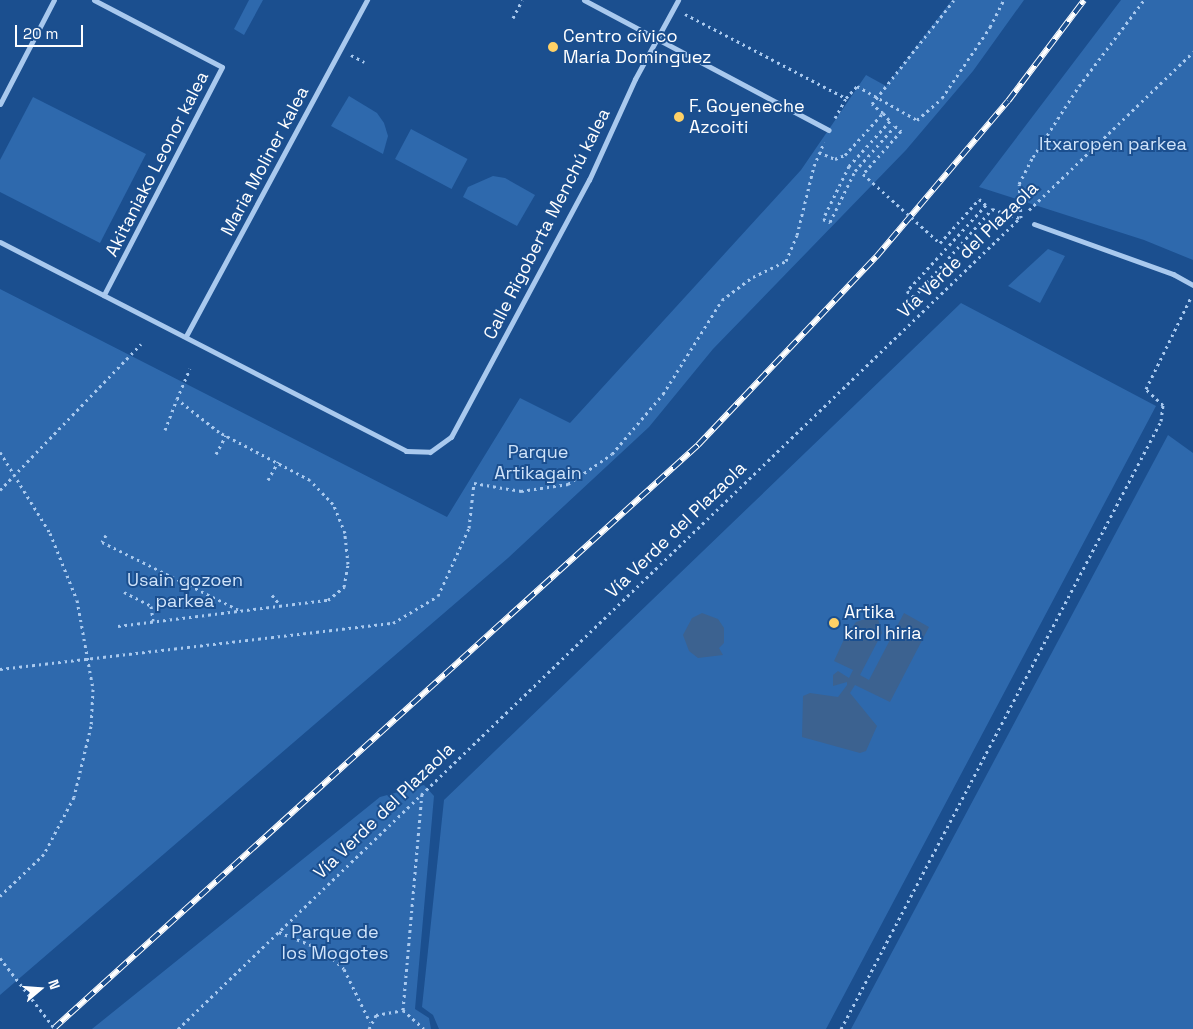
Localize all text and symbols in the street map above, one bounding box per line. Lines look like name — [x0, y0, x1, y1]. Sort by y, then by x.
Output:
scale bar — [18, 15, 85, 47]
text: 20 m — [23, 24, 58, 43]
place label: Centro cívico María Dominguez — [563, 26, 711, 68]
marker: Centro cívico María Dominguez — [547, 41, 559, 53]
street label: Akitaniako Leonor kalea — [101, 68, 213, 260]
street label: Maria Moliner kalea — [217, 83, 313, 239]
place label: F. Goyeneche Azcoiti — [689, 96, 805, 138]
street label: Calle Rigoberta Menchú kalea — [479, 105, 615, 343]
marker: F. Goyeneche Azcoiti — [673, 111, 685, 123]
park label: Itxaropen parkea — [1039, 133, 1187, 155]
street label: Vía Verde del Plazaola — [893, 177, 1043, 323]
park label: Parque Artikagain — [494, 442, 582, 484]
street label: Vía Verde del Plazaola — [601, 457, 751, 603]
park label: Usain gozoen parkea — [127, 570, 243, 612]
place label: Artika kirol hiria — [844, 602, 922, 644]
marker: Artika kirol hiria — [828, 617, 840, 629]
street label: Vía Verde del Plazaola — [309, 738, 459, 884]
park label: Parque de los Mogotes — [282, 922, 388, 964]
north arrow — [15, 964, 65, 1014]
text: N — [44, 977, 64, 992]

